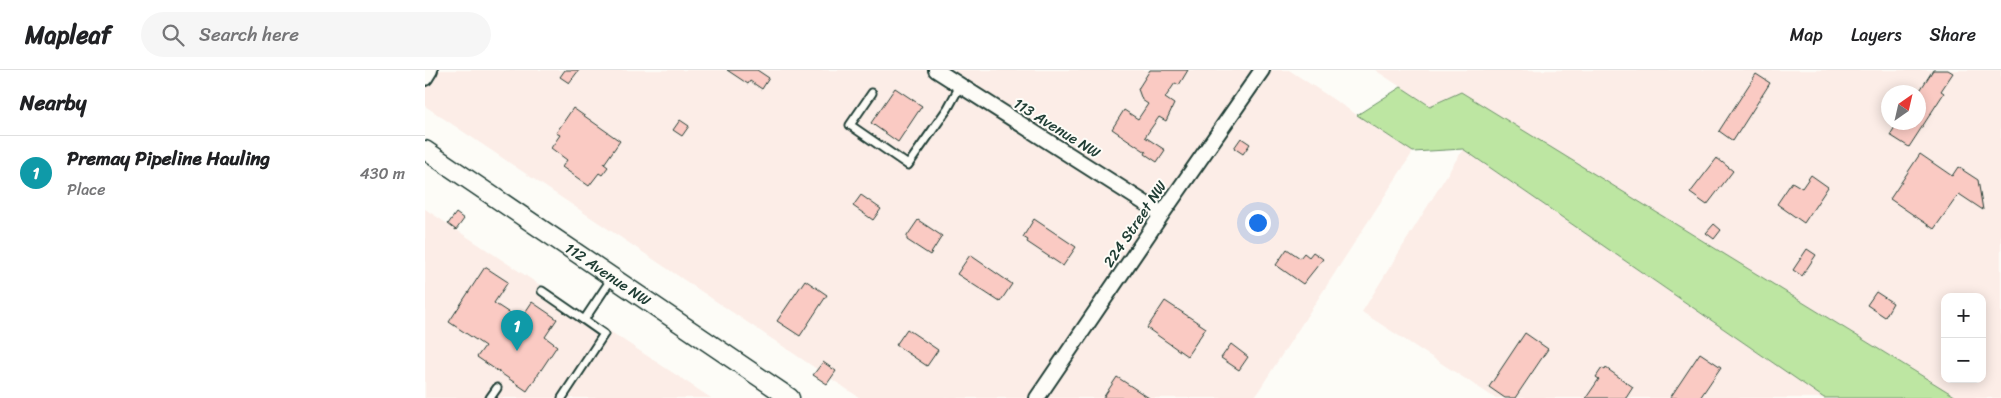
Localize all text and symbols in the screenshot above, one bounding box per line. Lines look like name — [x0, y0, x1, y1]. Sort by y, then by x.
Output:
search box — [141, 12, 491, 57]
text: Mapleaf — [25, 14, 111, 56]
text: Search here — [199, 18, 299, 51]
text: Map — [1790, 19, 1823, 51]
text: Layers — [1851, 19, 1902, 51]
text: Share — [1930, 19, 1976, 51]
icon: search — [159, 21, 187, 49]
text: Nearby — [20, 84, 86, 122]
north arrow — [1881, 85, 1926, 130]
street label: 113 Avenue NW — [1008, 91, 1106, 165]
text: Premay Pipeline Hauling — [67, 142, 270, 175]
text: 1 — [33, 159, 39, 188]
text: 430 m — [360, 159, 405, 188]
text: Place — [67, 175, 106, 204]
street label: 224 Street NW — [1096, 175, 1174, 273]
your location — [1245, 210, 1271, 236]
street label: 112 Avenue NW — [559, 236, 656, 313]
map controls — [1941, 293, 1986, 383]
button: + — [1941, 293, 1986, 338]
pin: 1 — [501, 310, 533, 351]
button: − — [1941, 338, 1986, 383]

